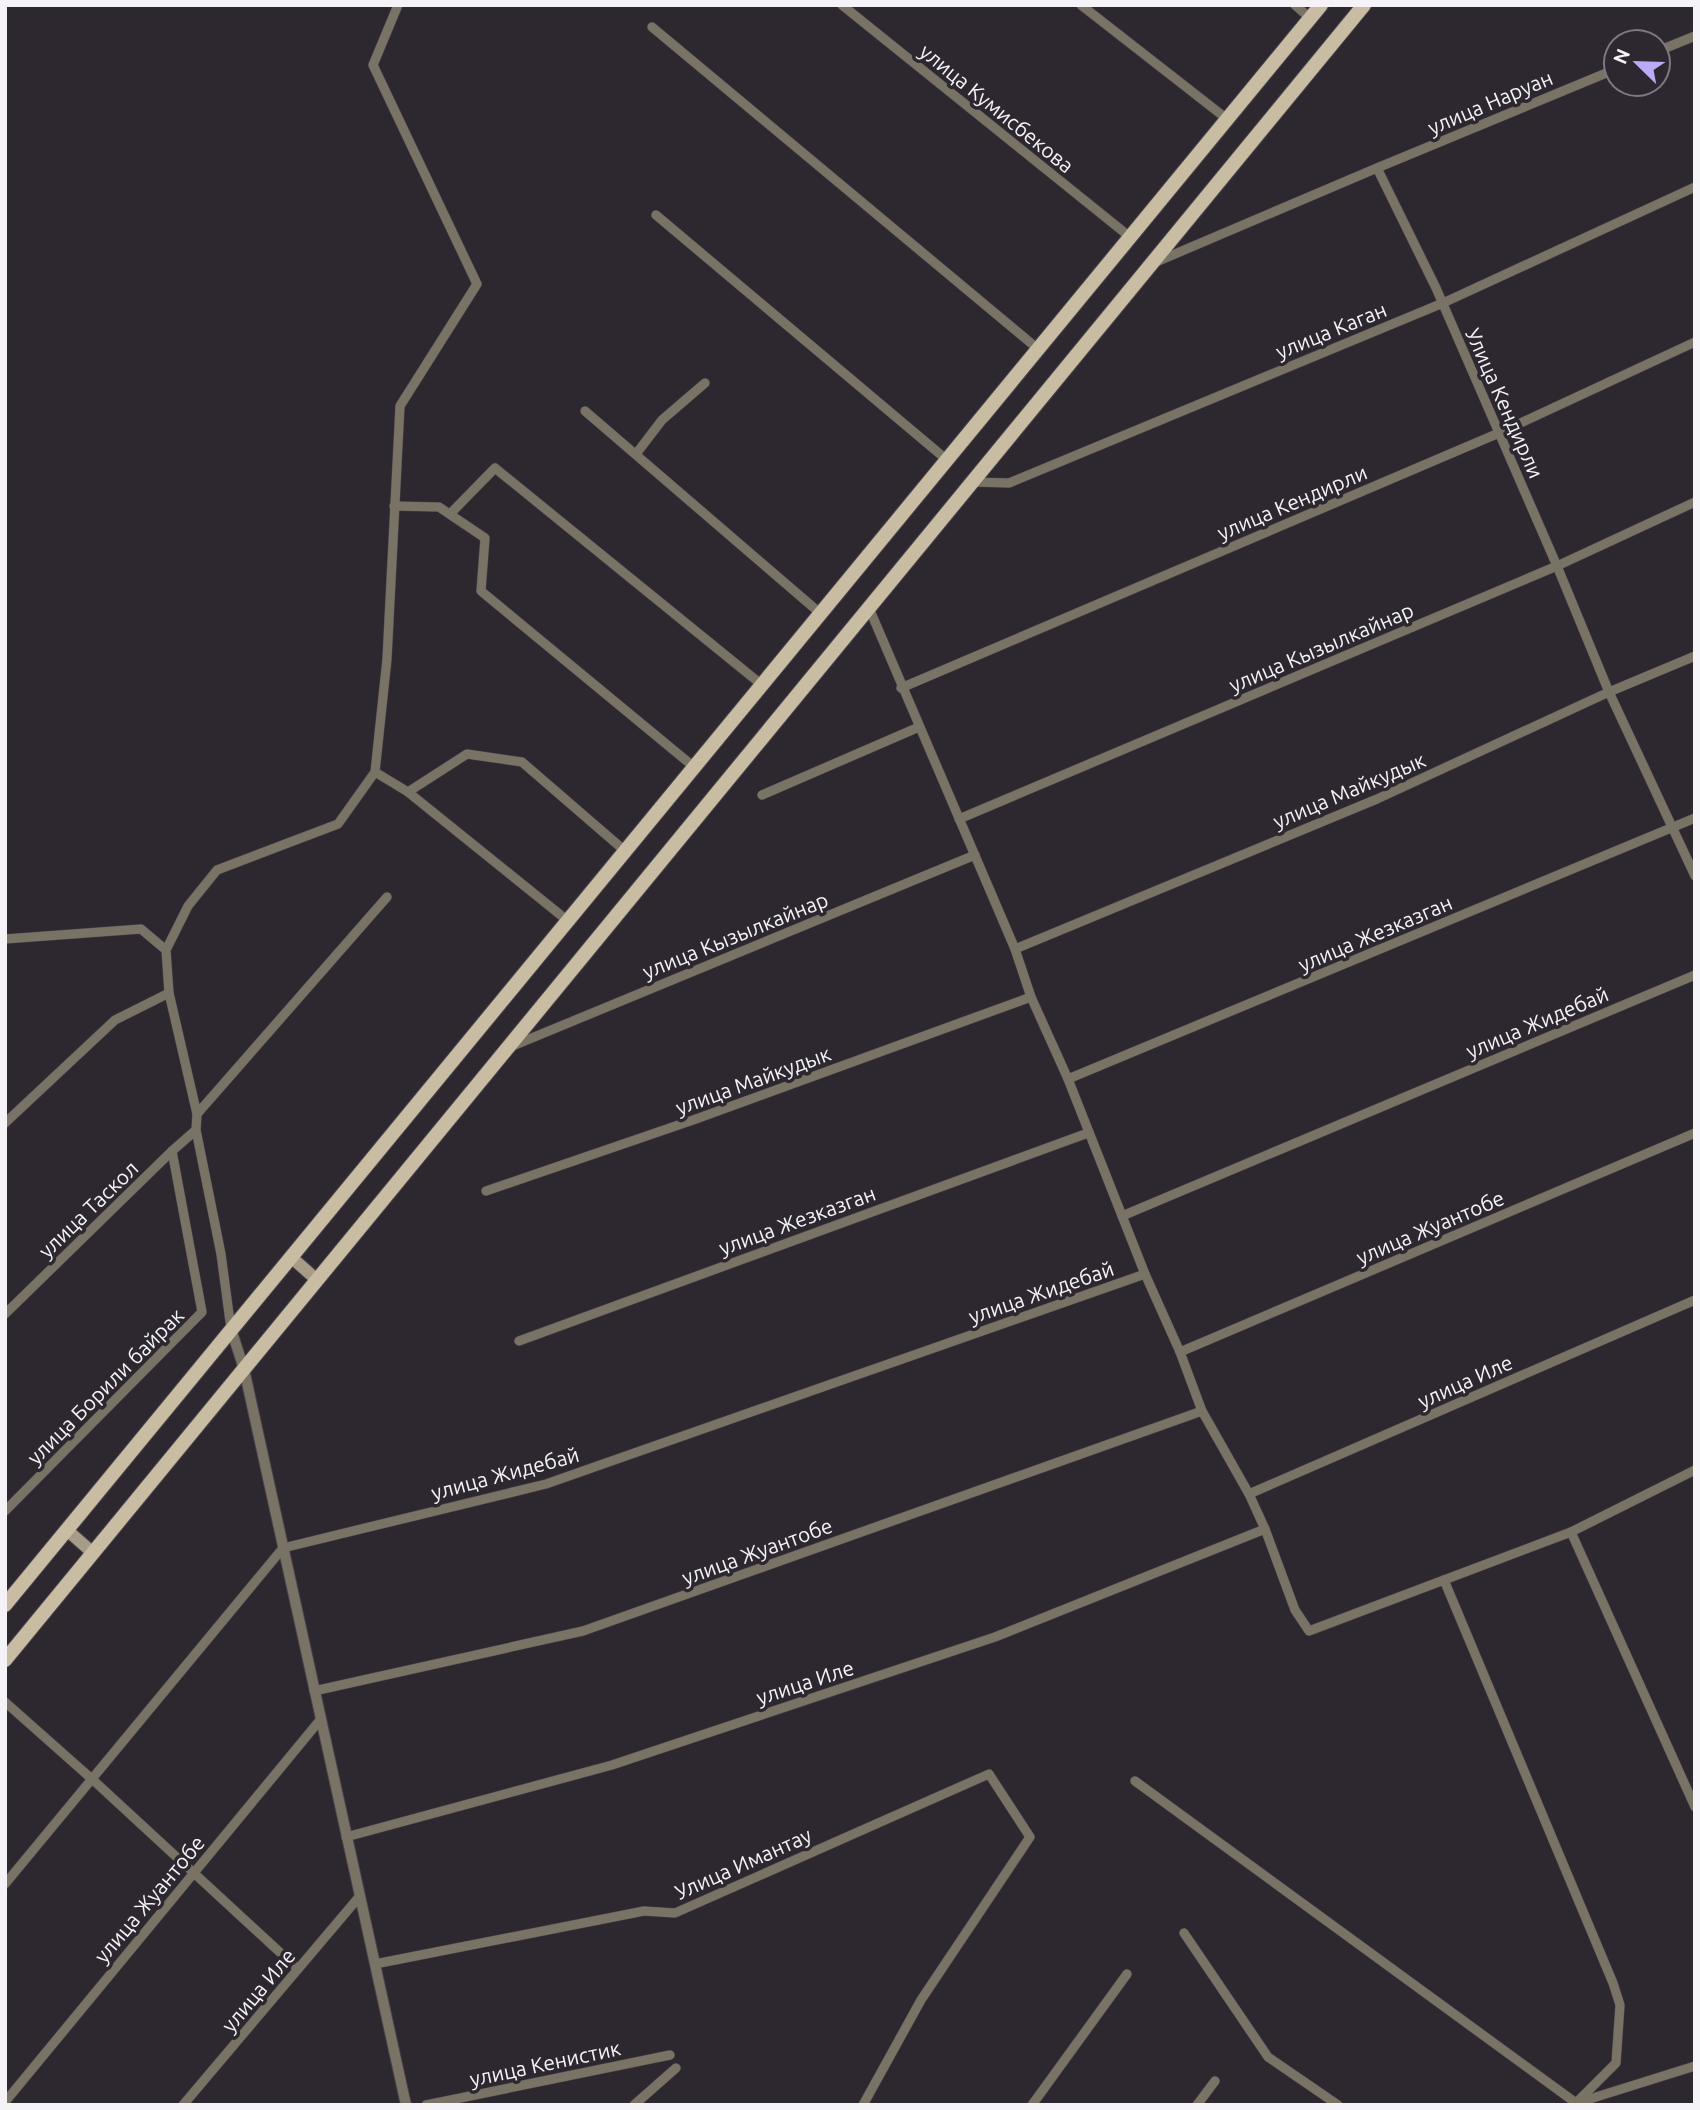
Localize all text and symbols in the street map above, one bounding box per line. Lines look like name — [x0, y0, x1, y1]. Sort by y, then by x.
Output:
north arrow — [1602, 28, 1672, 98]
street label: улица Кумисбекова — [915, 39, 1079, 177]
text: N — [1608, 46, 1634, 67]
street label: улица Наруан — [1424, 65, 1556, 139]
street label: улица Каган — [1272, 297, 1390, 363]
street label: Улица Кендирли — [1461, 324, 1549, 482]
street label: улица Кендирли — [1213, 460, 1371, 544]
street label: улица Кызылкайнар — [1225, 597, 1417, 697]
street label: улица Майкудык — [1269, 747, 1429, 833]
street label: улица Кызылкайнар — [639, 887, 831, 983]
street label: улица Жезказган — [1294, 890, 1456, 976]
street label: улица Жидебай — [1462, 981, 1612, 1063]
street label: улица Майкудык — [672, 1041, 834, 1119]
street label: улица Таскол — [33, 1156, 143, 1262]
street label: улица Жезказган — [715, 1181, 879, 1259]
street label: улица Жуантобе — [1352, 1185, 1508, 1269]
street label: улица Жидебай — [965, 1256, 1117, 1328]
street label: улица Борили байрак — [22, 1303, 188, 1469]
street label: улица Иле — [1414, 1349, 1516, 1413]
street label: улица Жидебай — [428, 1442, 582, 1504]
street label: улица Жуантобе — [678, 1513, 836, 1589]
street label: улица Иле — [753, 1655, 857, 1709]
street label: Улица Имантау — [671, 1822, 815, 1904]
street label: улица Жуантобе — [89, 1831, 209, 1967]
street label: улица Иле — [216, 1944, 300, 2036]
street label: улица Кенистик — [467, 2035, 623, 2091]

